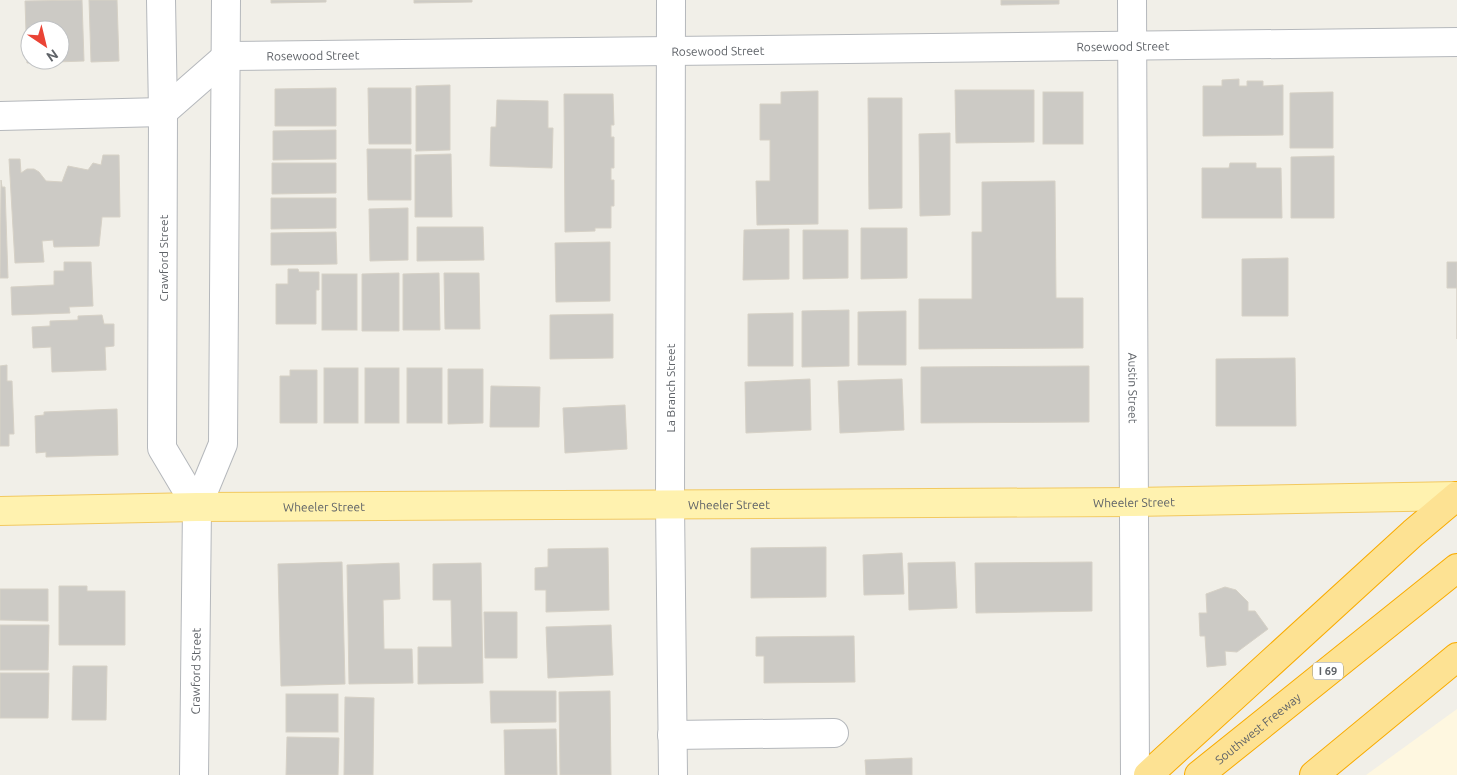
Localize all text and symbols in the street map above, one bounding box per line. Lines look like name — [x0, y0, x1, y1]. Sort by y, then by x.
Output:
north arrow — [20, 20, 70, 70]
street label: Rosewood Street — [1076, 39, 1170, 53]
street label: Rosewood Street — [671, 43, 765, 57]
text: N — [44, 46, 61, 65]
street label: Rosewood Street — [266, 48, 360, 62]
street label: Crawford Street — [157, 214, 170, 301]
street label: La Branch Street — [664, 343, 677, 432]
street label: Austin Street — [1127, 353, 1140, 424]
street label: Wheeler Street — [1093, 495, 1175, 509]
street label: Wheeler Street — [688, 497, 770, 511]
street label: Wheeler Street — [283, 500, 365, 513]
street label: Crawford Street — [188, 627, 202, 714]
road number: I 69 — [1313, 662, 1343, 679]
street label: Southwest Freeway — [1212, 690, 1303, 766]

